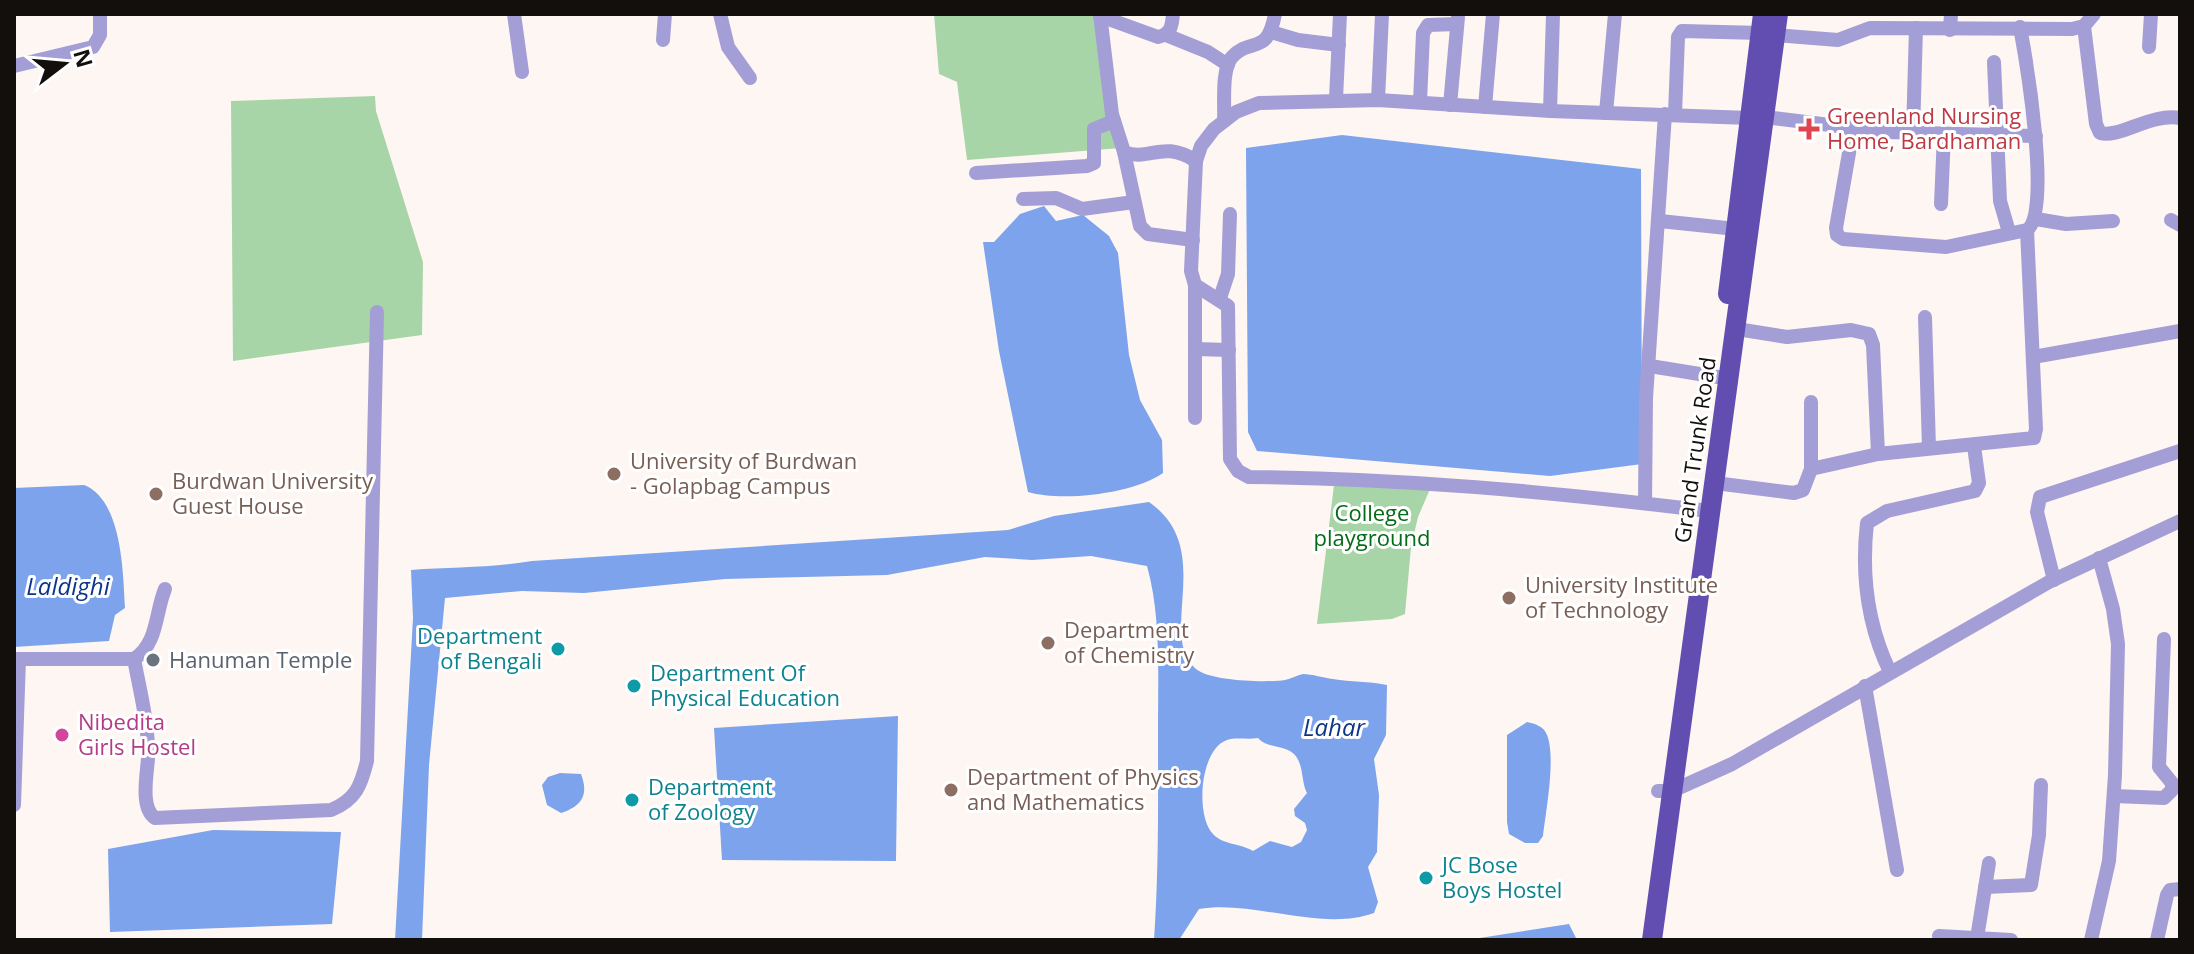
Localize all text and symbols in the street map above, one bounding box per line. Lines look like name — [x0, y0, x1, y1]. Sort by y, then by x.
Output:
north arrow — [24, 24, 104, 104]
text: N — [67, 45, 101, 71]
place label: Greenland Nursing Home, Bardhaman — [1827, 100, 2021, 155]
marker: Greenland Nursing Home, Bardhaman — [1798, 118, 1820, 140]
street label: Grand Trunk Road — [1666, 355, 1722, 545]
place label: University of Burdwan - Golapbag Campus — [630, 445, 857, 500]
place label: Burdwan University Guest House — [172, 465, 374, 520]
marker: University of Burdwan - Golapbag Campus — [605, 465, 623, 483]
marker: Burdwan University Guest House — [147, 485, 165, 503]
park label: College playground — [1314, 497, 1430, 552]
water label: Laldighi — [26, 569, 111, 602]
place label: University Institute of Technology — [1525, 569, 1718, 624]
marker: University Institute of Technology — [1500, 589, 1518, 607]
place label: Department of Chemistry — [1064, 614, 1195, 669]
place label: Department of Bengali — [417, 620, 542, 675]
marker: Department of Chemistry — [1039, 634, 1057, 652]
marker: Department of Bengali — [549, 640, 567, 658]
place label: Hanuman Temple — [169, 644, 352, 674]
marker: Hanuman Temple — [144, 651, 162, 669]
place label: Department Of Physical Education — [650, 657, 840, 712]
marker: Department Of Physical Education — [625, 677, 643, 695]
place label: Nibedita Girls Hostel — [78, 706, 196, 761]
water label: Lahar — [1303, 710, 1366, 743]
marker: Nibedita Girls Hostel — [53, 726, 71, 744]
place label: Department of Physics and Mathematics — [967, 761, 1199, 816]
place label: Department of Zoology — [648, 771, 773, 826]
marker: Department of Physics and Mathematics — [942, 781, 960, 799]
marker: Department of Zoology — [623, 791, 641, 809]
place label: JC Bose Boys Hostel — [1440, 849, 1562, 904]
marker: JC Bose Boys Hostel — [1417, 869, 1435, 887]

